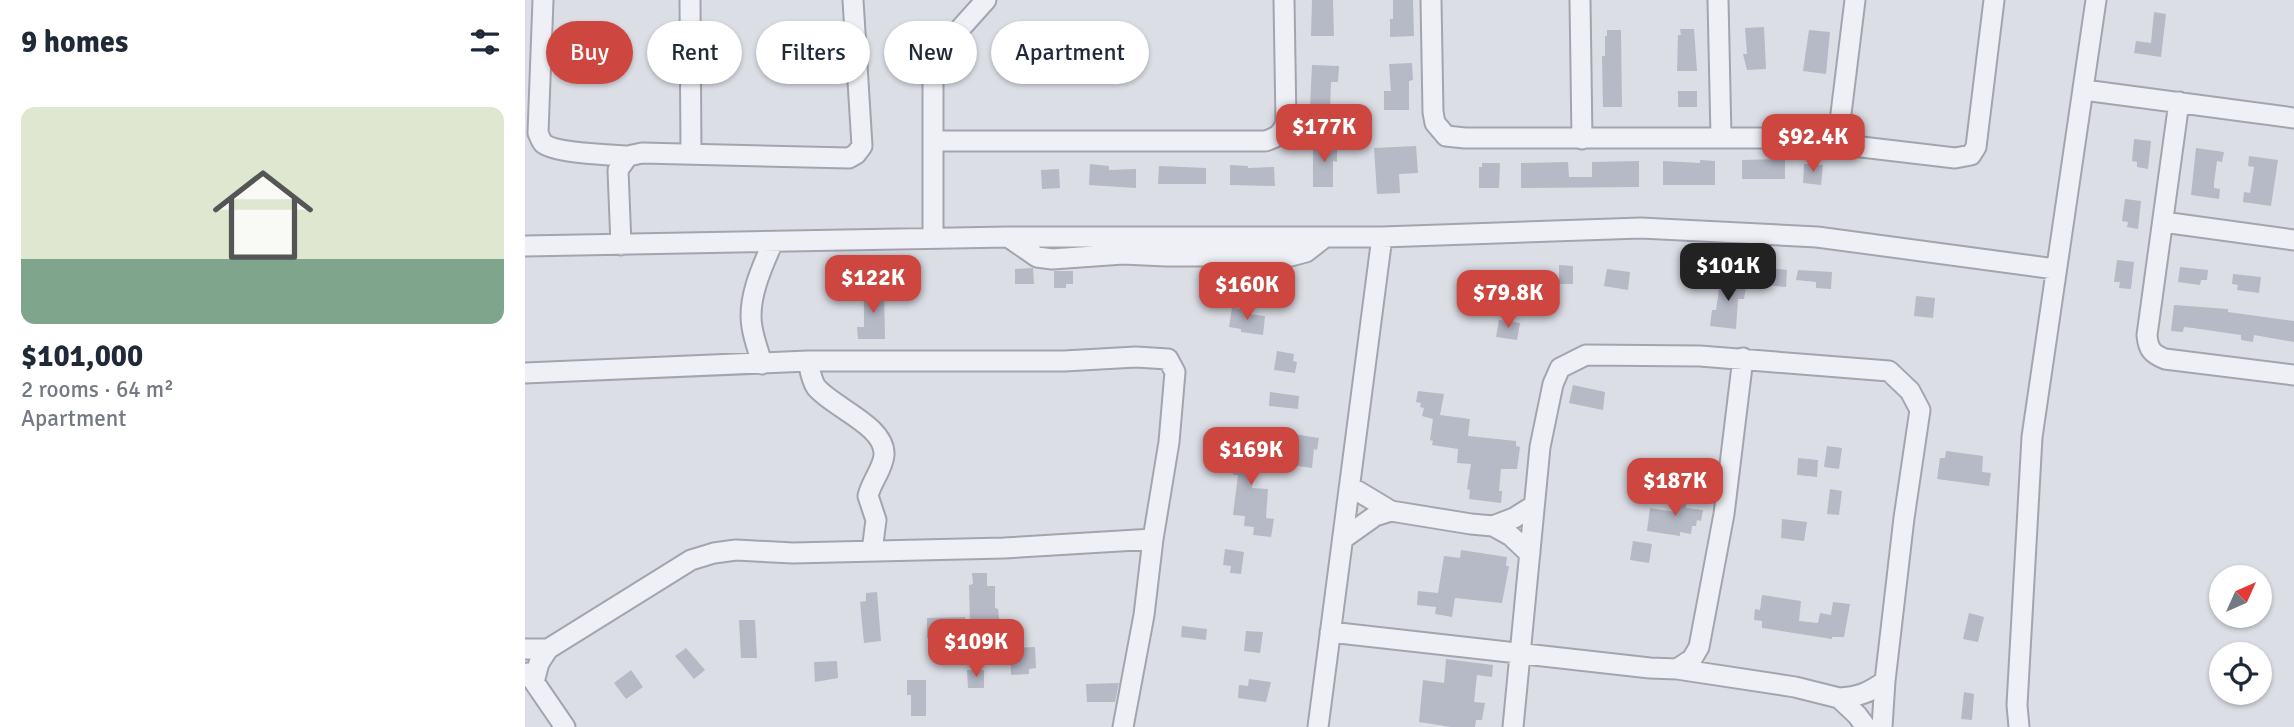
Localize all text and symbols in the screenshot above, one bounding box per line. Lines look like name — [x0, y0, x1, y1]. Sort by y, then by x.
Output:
chip: Buy — [546, 21, 633, 84]
chip: Rent — [647, 21, 742, 84]
chip: Filters — [756, 21, 870, 84]
chip: New — [884, 21, 977, 84]
chip: Apartment — [991, 21, 1149, 84]
icon: filters — [466, 23, 504, 61]
text: 9 homes — [21, 24, 128, 61]
pin: $177K — [1275, 104, 1373, 164]
text: $177K — [1292, 112, 1356, 141]
pin: $92.4K — [1756, 114, 1870, 174]
text: $92.4K — [1778, 122, 1848, 151]
icon: home — [200, 152, 326, 278]
pin: $101K — [1679, 244, 1777, 303]
text: $101K — [1696, 251, 1760, 280]
pin: $122K — [824, 256, 922, 315]
pin: $160K — [1198, 262, 1296, 322]
text: $122K — [841, 263, 905, 292]
text: $160K — [1215, 270, 1279, 299]
pin: $79.8K — [1451, 270, 1565, 330]
text: $79.8K — [1473, 278, 1543, 307]
text: $101,000 — [21, 338, 143, 375]
text: 2 rooms · 64 m² — [21, 375, 174, 404]
text: Apartment — [21, 404, 126, 433]
pin: $169K — [1202, 428, 1300, 487]
text: $169K — [1219, 435, 1283, 464]
pin: $187K — [1626, 458, 1724, 518]
text: $187K — [1643, 466, 1707, 495]
north arrow — [2209, 565, 2271, 628]
map controls — [2209, 565, 2272, 705]
pin: $109K — [927, 620, 1025, 679]
text: $109K — [944, 627, 1008, 656]
button: locate — [2209, 642, 2272, 705]

